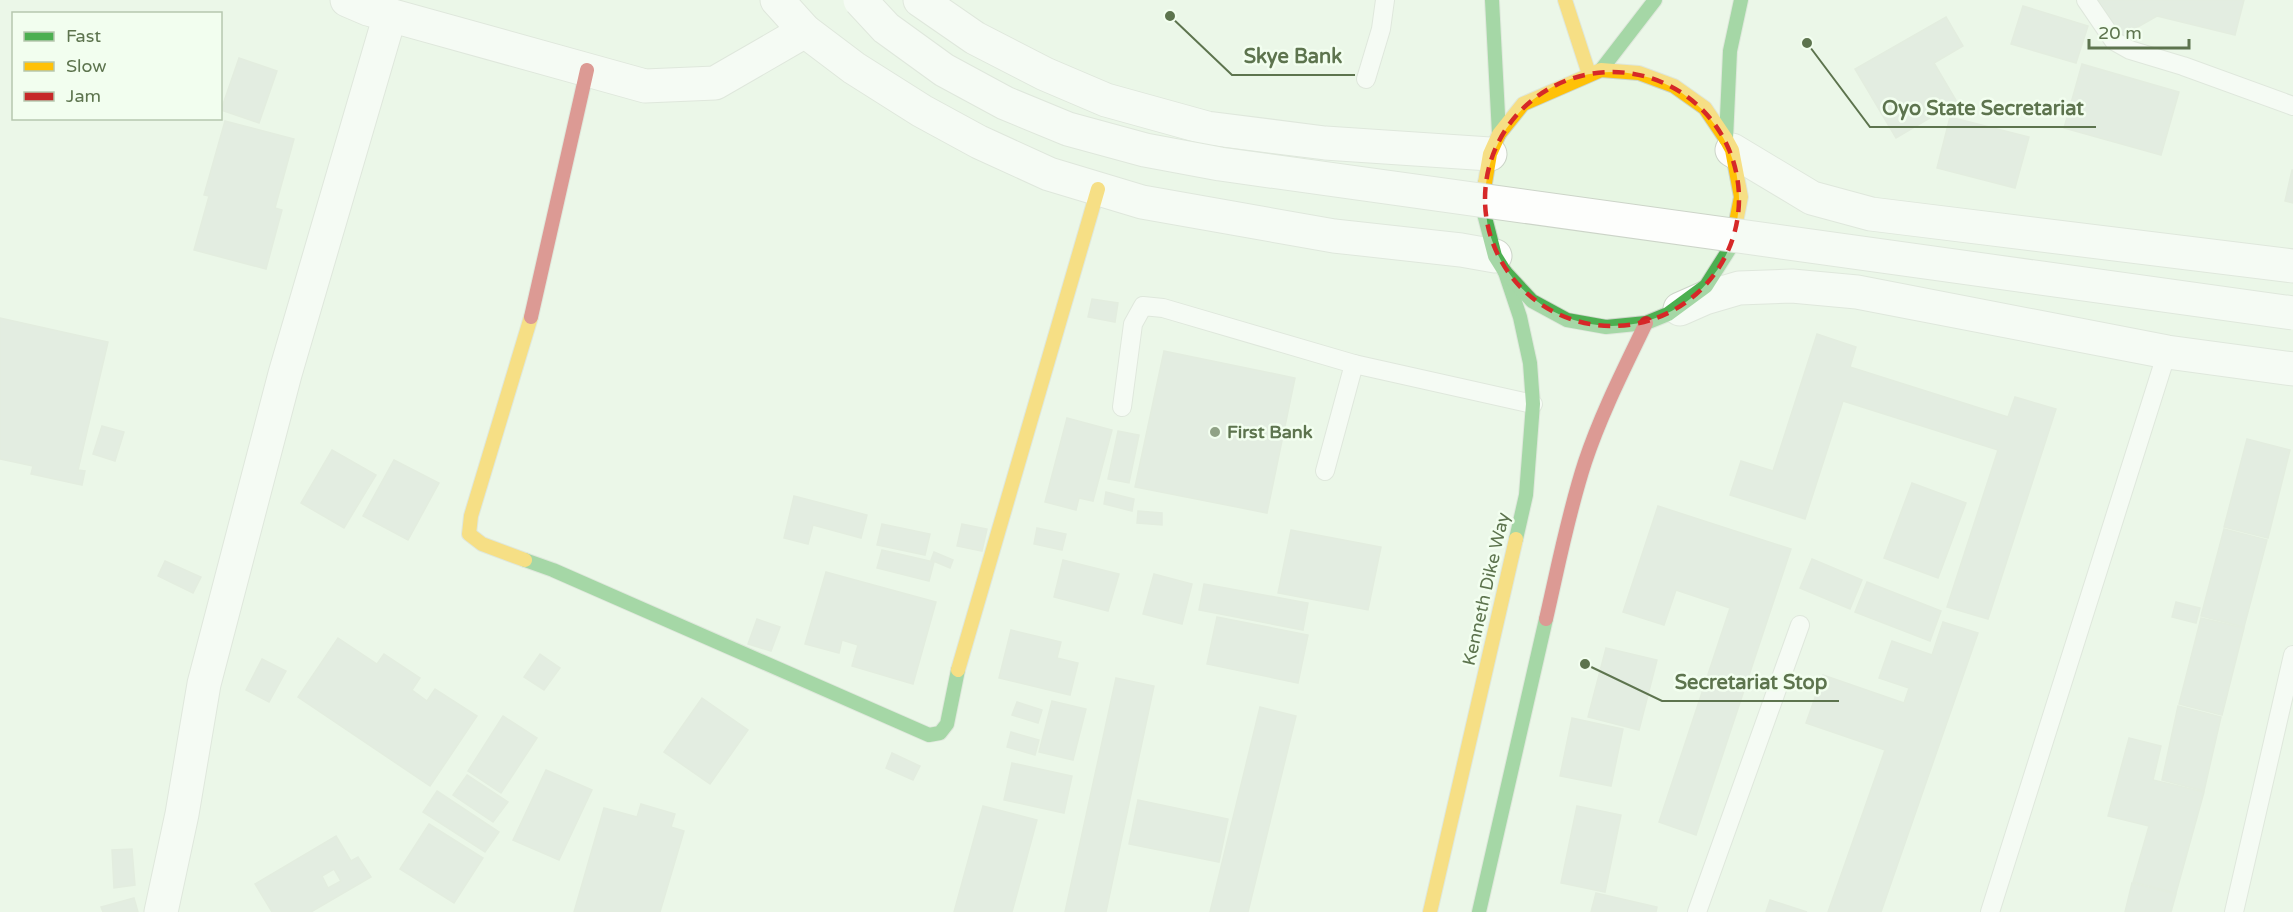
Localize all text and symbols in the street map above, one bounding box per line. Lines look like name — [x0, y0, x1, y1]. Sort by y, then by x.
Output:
legend — [12, 12, 222, 120]
scale bar — [2089, 12, 2190, 50]
text: 20 m — [2098, 22, 2142, 44]
text: Fast — [66, 25, 101, 47]
callout: Skye Bank — [1232, 37, 1355, 75]
text: Skye Bank — [1244, 45, 1342, 69]
text: Slow — [66, 55, 107, 77]
text: Jam — [66, 85, 101, 107]
callout: Oyo State Secretariat — [1870, 89, 2096, 127]
text: Oyo State Secretariat — [1882, 97, 2084, 121]
place label: First Bank — [1227, 421, 1313, 443]
marker: First Bank — [1208, 425, 1222, 439]
street label: Kenneth Dike Way — [1458, 510, 1514, 668]
callout: Secretariat Stop — [1662, 663, 1839, 701]
text: Secretariat Stop — [1675, 671, 1828, 695]

